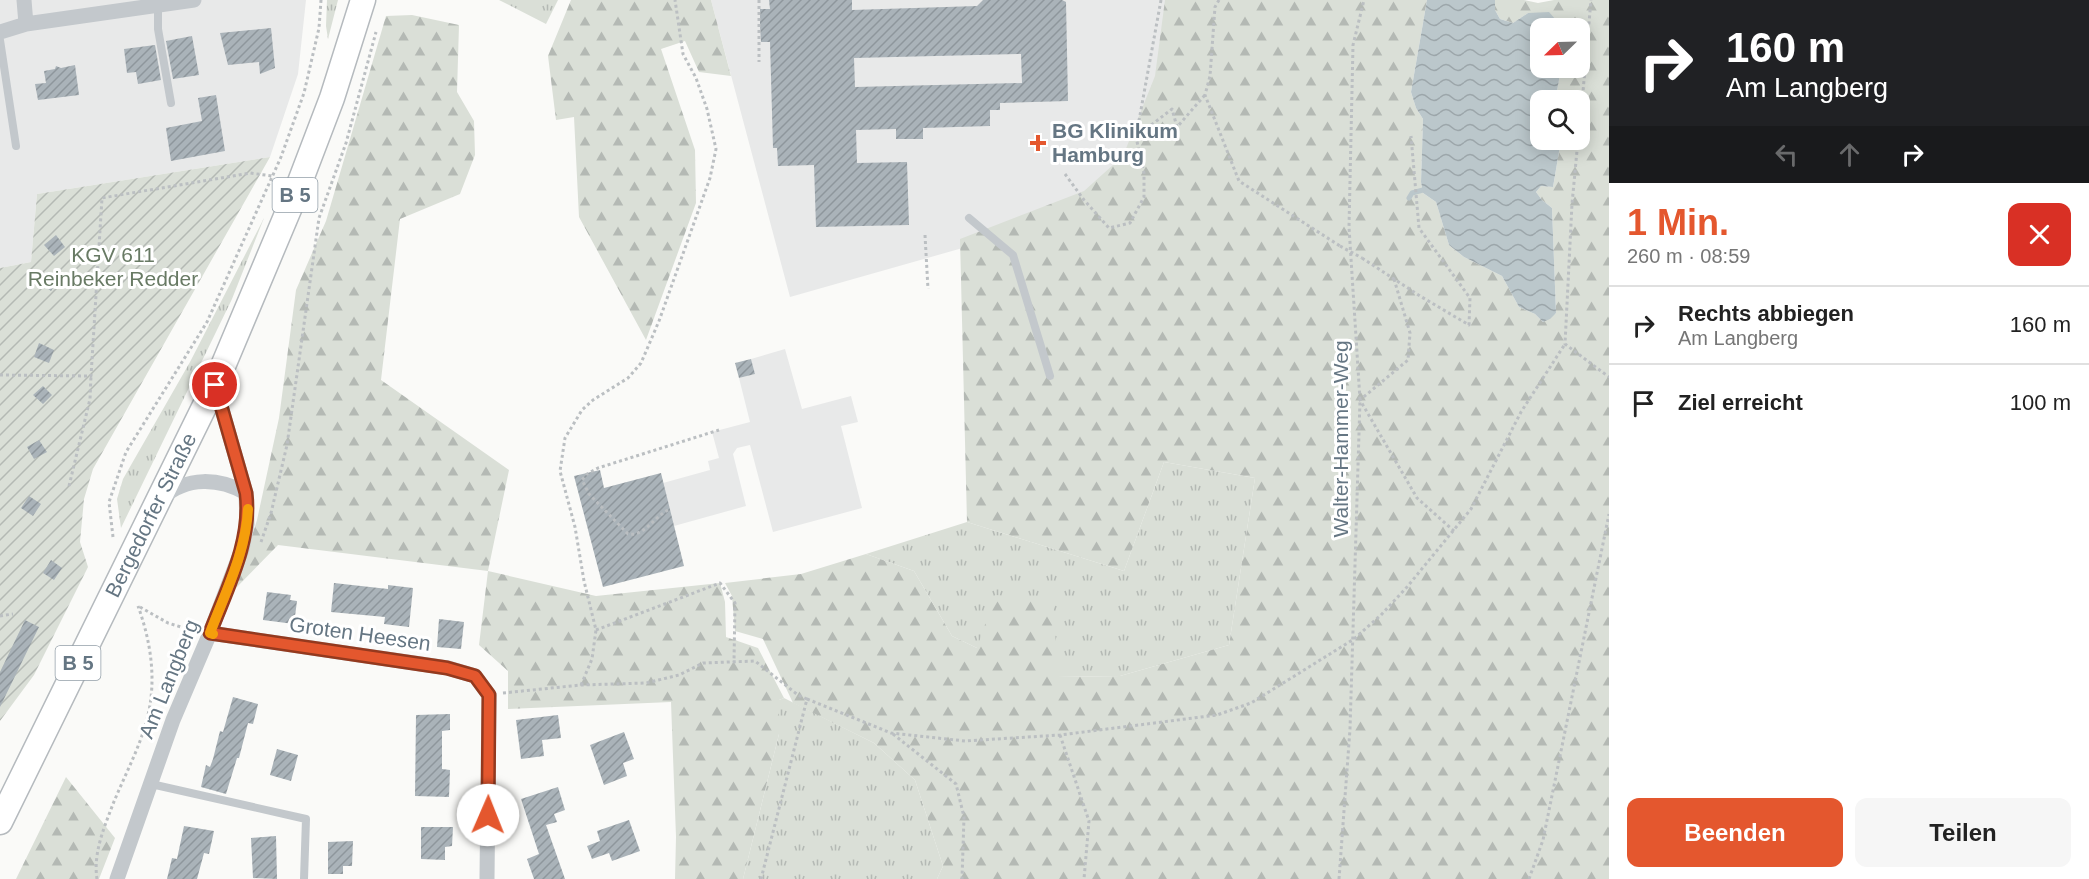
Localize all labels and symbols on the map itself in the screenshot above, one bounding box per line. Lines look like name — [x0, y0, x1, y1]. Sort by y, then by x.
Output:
north arrow — [1530, 18, 1590, 78]
place label: BG Klinikum Hamburg — [1052, 119, 1178, 166]
marker: BG Klinikum Hamburg — [1029, 134, 1047, 152]
road number: B 5 — [272, 178, 318, 212]
park label: KGV 611 Reinbeker Redder — [28, 243, 198, 290]
street label: Walter-Hammer-Weg — [1329, 340, 1352, 538]
pin — [189, 359, 240, 410]
street label: Bergedorfer Straße — [101, 429, 201, 601]
street label: Groten Heesen — [288, 612, 432, 655]
street label: Am Langberg — [134, 616, 203, 742]
road number: B 5 — [56, 646, 100, 680]
position arrow — [456, 783, 520, 847]

